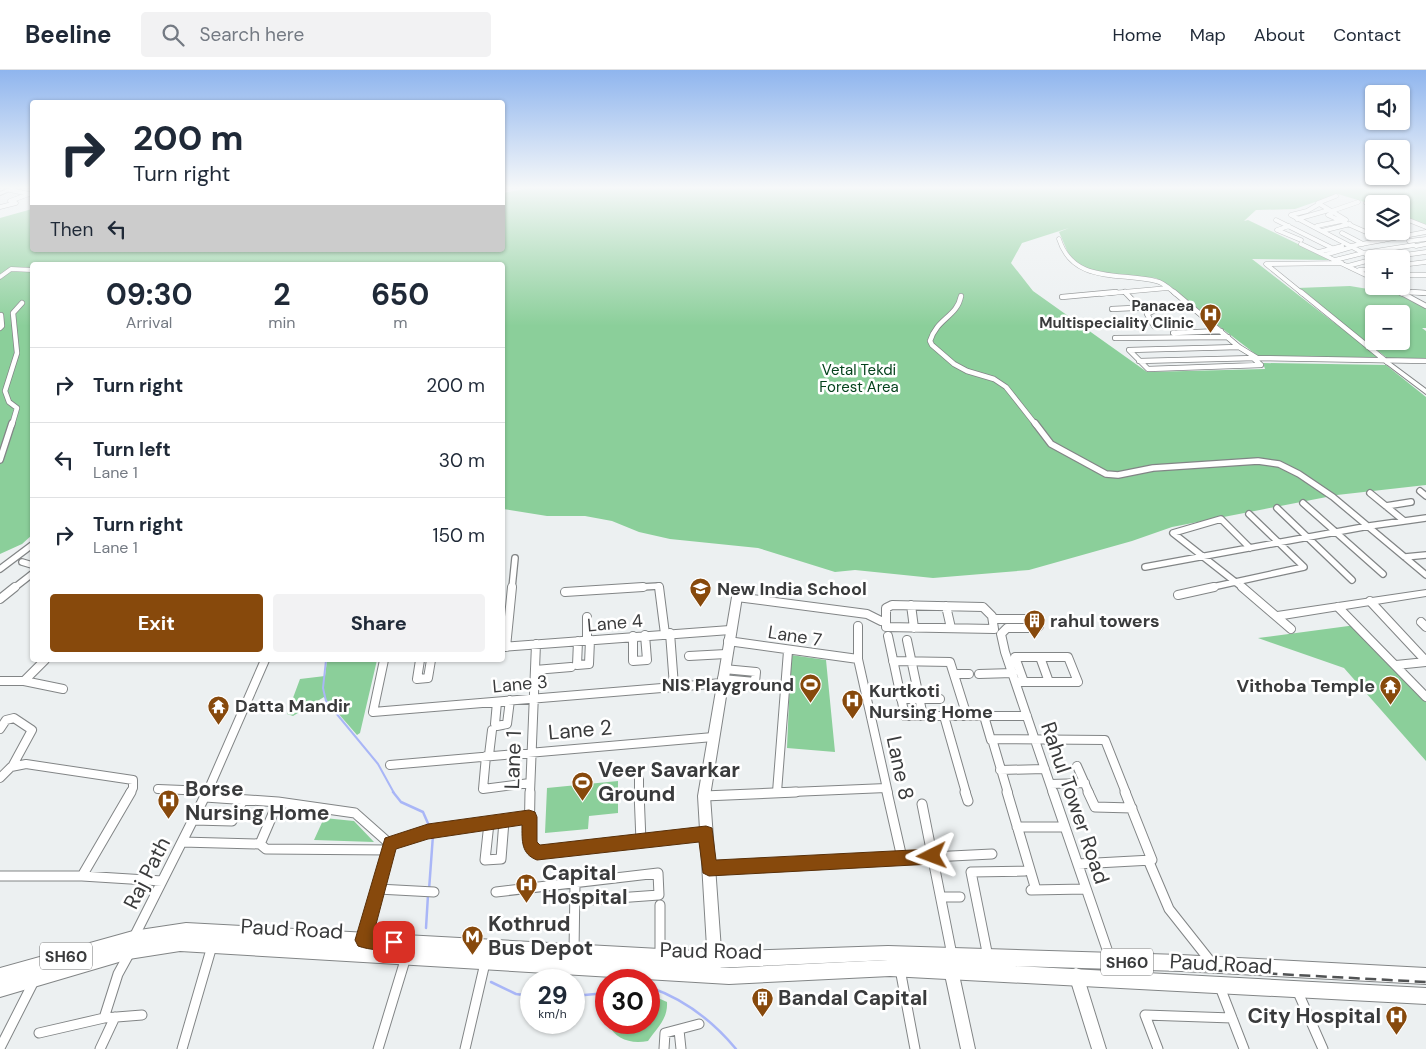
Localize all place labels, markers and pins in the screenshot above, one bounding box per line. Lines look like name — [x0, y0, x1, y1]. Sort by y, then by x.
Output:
place label: Panacea Multispeciality Clinic — [1039, 296, 1194, 333]
hospital icon: Panacea Multispeciality Clinic — [1198, 303, 1222, 334]
school or university icon: New India School — [689, 577, 713, 608]
place label: New India School — [717, 577, 867, 601]
building icon: rahul towers — [1022, 609, 1046, 640]
place label: rahul towers — [1050, 609, 1160, 633]
place label: NIS Playground — [662, 673, 794, 697]
sports icon: NIS Playground — [798, 673, 822, 704]
place label: Vithoba Temple — [1237, 674, 1375, 698]
temple icon: Vithoba Temple — [1379, 674, 1403, 705]
place label: Kurtkoti Nursing Home — [869, 679, 993, 724]
hospital icon: Kurtkoti Nursing Home — [841, 689, 865, 720]
temple icon: Datta Mandir — [207, 694, 231, 725]
place label: Datta Mandir — [235, 694, 350, 718]
place label: Veer Savarkar Ground — [598, 756, 740, 808]
sports icon: Veer Savarkar Ground — [570, 770, 594, 801]
place label: Borse Nursing Home — [185, 775, 329, 827]
hospital icon: Borse Nursing Home — [157, 789, 181, 820]
place label: Capital Hospital — [542, 859, 628, 911]
hospital icon: Capital Hospital — [514, 873, 538, 904]
place label: Kothrud Bus Depot — [488, 910, 593, 962]
pin — [373, 921, 415, 963]
metro station icon: Kothrud Bus Depot — [460, 924, 484, 955]
place label: Bandal Capital — [778, 984, 928, 1012]
building icon: Bandal Capital — [750, 986, 774, 1017]
place label: City Hospital — [1248, 1002, 1381, 1030]
hospital icon: City Hospital — [1385, 1004, 1409, 1035]

